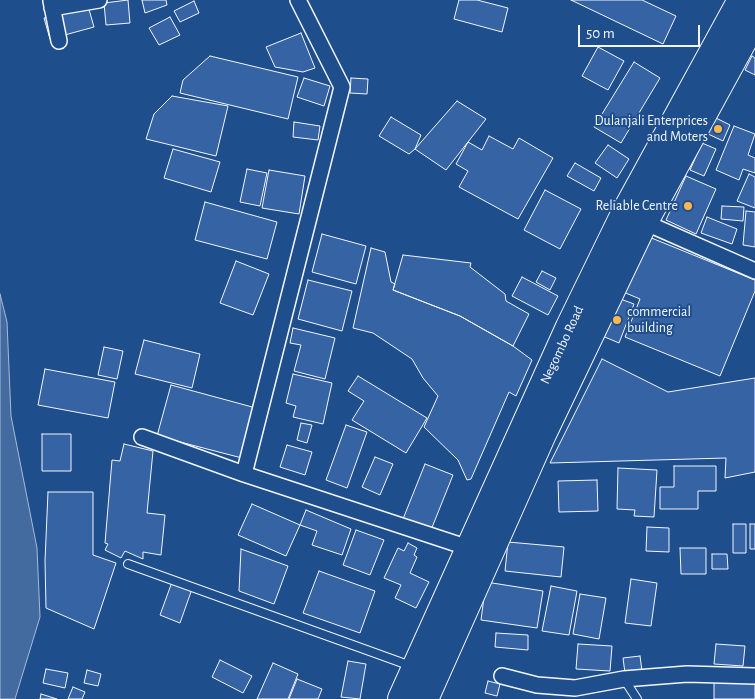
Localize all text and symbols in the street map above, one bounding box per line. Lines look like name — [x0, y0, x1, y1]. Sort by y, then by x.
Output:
scale bar — [580, 15, 702, 47]
text: 50 m — [586, 26, 615, 41]
place label: Dulanjali Enterprices and Moters — [594, 113, 708, 146]
marker: Dulanjali Enterprices and Moters — [712, 123, 724, 135]
place label: Reliable Centre — [595, 198, 678, 214]
marker: Reliable Centre — [682, 200, 694, 212]
street label: Negombo Road — [537, 303, 587, 387]
place label: commercial building — [627, 304, 691, 336]
marker: commercial building — [611, 314, 623, 326]

